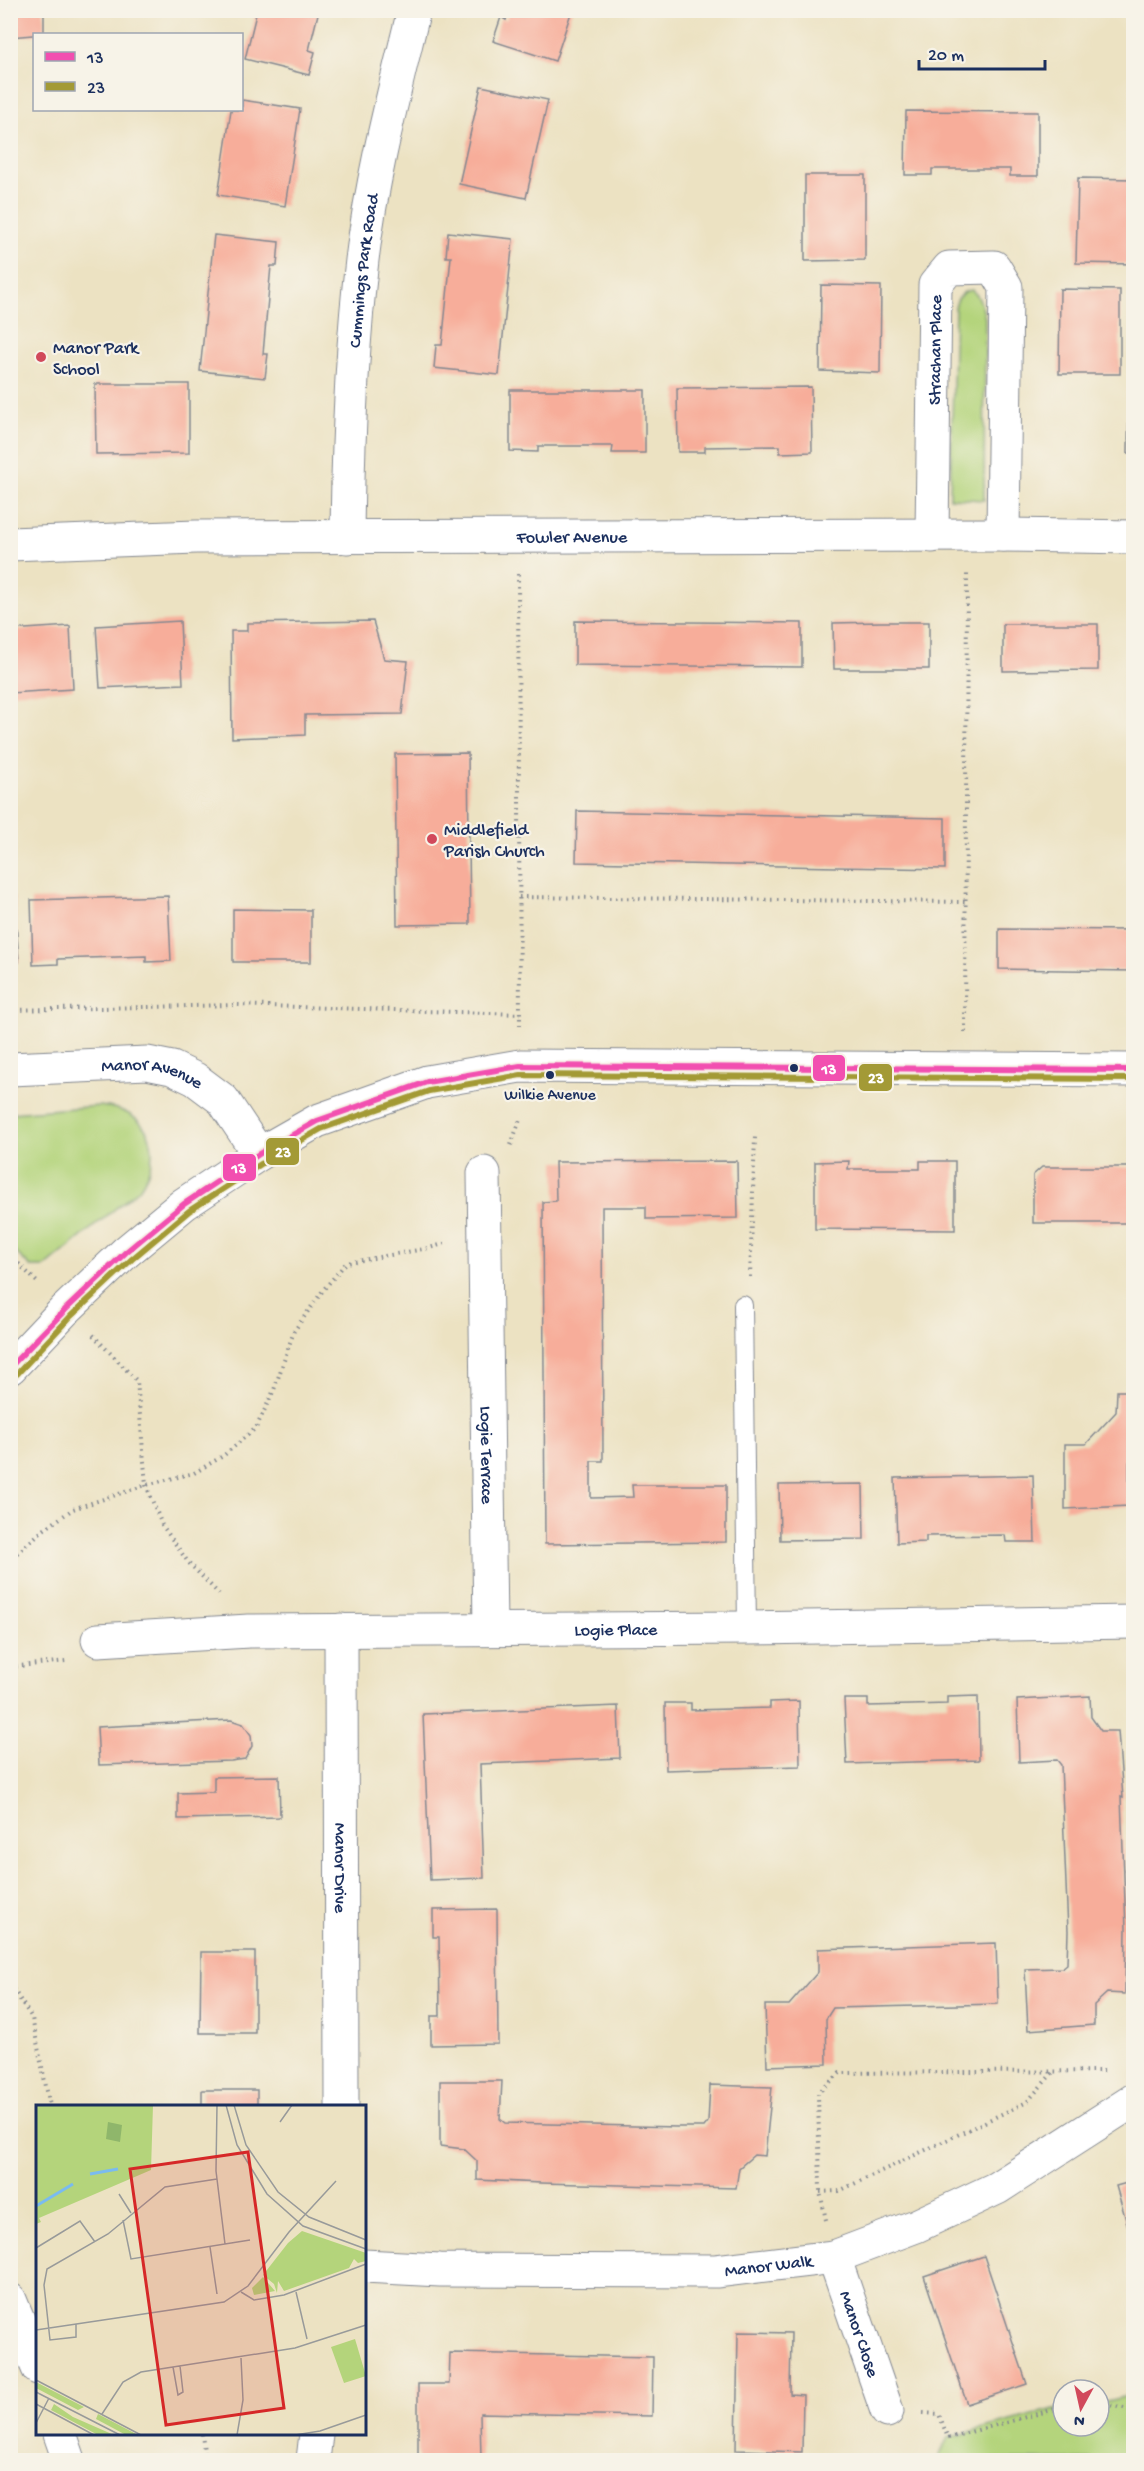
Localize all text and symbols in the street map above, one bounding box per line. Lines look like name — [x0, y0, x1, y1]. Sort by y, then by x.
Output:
legend — [33, 33, 243, 111]
scale bar — [919, 33, 1045, 71]
text: 20 m — [928, 46, 964, 67]
text: 13 — [86, 49, 104, 70]
text: 23 — [87, 79, 105, 100]
street label: Cummings Park Road — [346, 191, 385, 349]
street label: Strachan Place — [926, 294, 948, 405]
place label: Manor Park School — [53, 339, 140, 381]
marker: Manor Park School — [34, 350, 48, 364]
street label: Fowler Avenue — [516, 528, 628, 549]
place label: Middlefield Parish Church — [443, 821, 545, 863]
marker: Middlefield Parish Church — [425, 832, 439, 846]
line badge: 13 — [812, 1054, 846, 1082]
street label: Manor Avenue — [101, 1055, 207, 1095]
unlabelled marker — [788, 1062, 800, 1074]
text: 13 — [821, 1062, 836, 1081]
line badge: 23 — [858, 1063, 893, 1092]
marker: Wilkie Avenue — [544, 1069, 556, 1081]
text: 23 — [868, 1071, 884, 1090]
place label: Wilkie Avenue — [504, 1087, 596, 1106]
line badge: 23 — [265, 1137, 300, 1166]
text: 23 — [275, 1145, 291, 1164]
line badge: 13 — [222, 1153, 257, 1182]
text: 13 — [231, 1161, 246, 1180]
street label: Logie Terrace — [474, 1406, 496, 1505]
street label: Logie Place — [574, 1621, 658, 1642]
street label: Manor Drive — [328, 1823, 350, 1914]
inset map — [36, 2105, 366, 2435]
street label: Manor Walk — [724, 2251, 816, 2283]
street label: Manor Close — [833, 2288, 883, 2381]
north arrow — [1051, 2378, 1111, 2438]
text: N — [1072, 2409, 1086, 2430]

